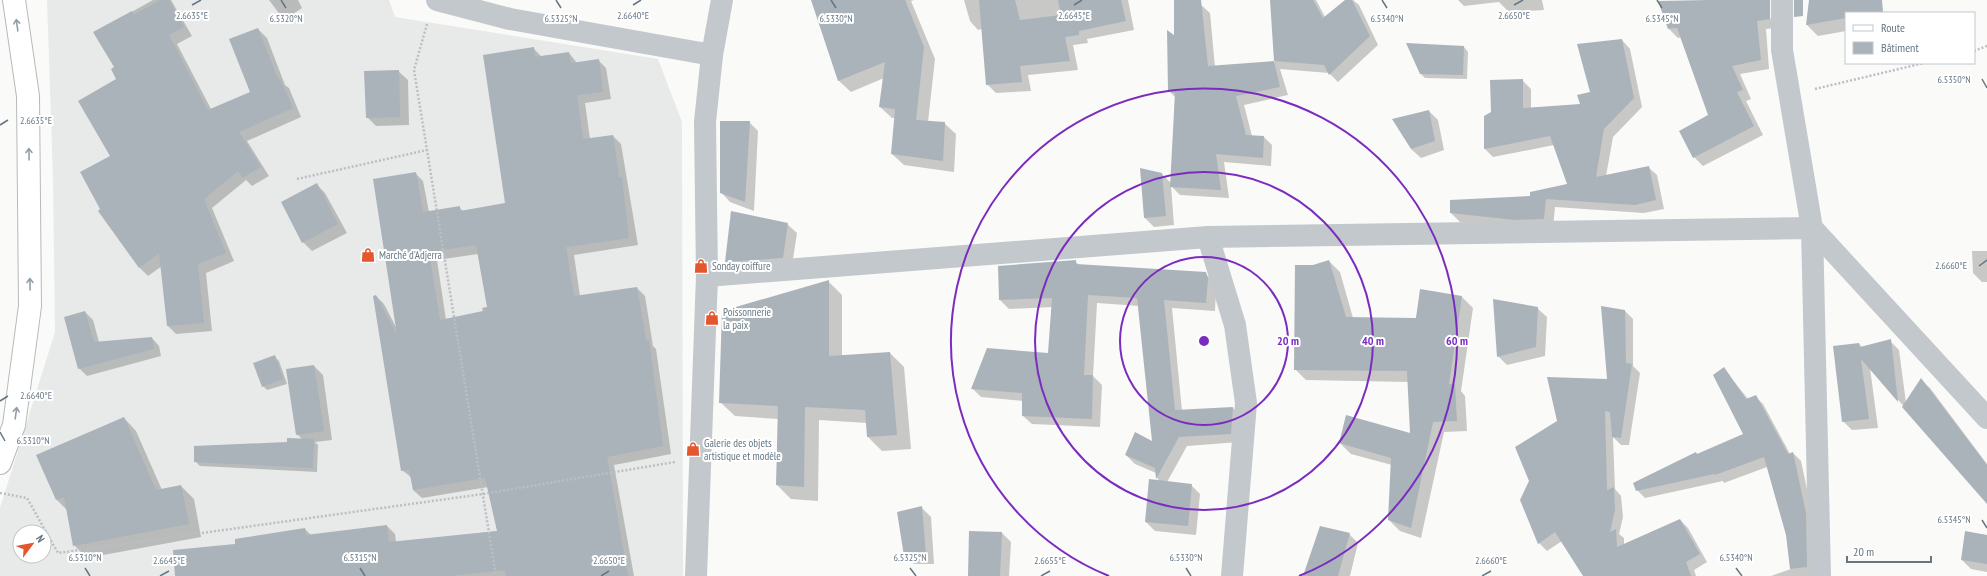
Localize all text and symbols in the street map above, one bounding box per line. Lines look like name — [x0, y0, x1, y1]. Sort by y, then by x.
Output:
text: 2.6635°E — [176, 9, 208, 22]
text: 2.6640°E — [617, 9, 649, 22]
text: 2.6645°E — [1058, 9, 1090, 22]
text: 2.6650°E — [1498, 9, 1530, 22]
text: 6.5320°N — [269, 12, 303, 25]
text: 6.5325°N — [544, 12, 578, 25]
text: 6.5330°N — [819, 12, 853, 25]
text: 6.5340°N — [1370, 12, 1404, 25]
text: 6.5345°N — [1645, 12, 1679, 25]
legend — [1845, 12, 1975, 64]
one-way arrow — [13, 19, 21, 32]
text: Route — [1881, 20, 1905, 35]
text: Bâtiment — [1881, 40, 1919, 55]
text: 6.5350°N — [1937, 73, 1971, 86]
text: 2.6635°E — [20, 114, 52, 127]
one-way arrow — [25, 148, 33, 161]
shop icon: Marché d'Adjerra — [360, 247, 376, 263]
place label: Marché d'Adjerra — [379, 248, 442, 262]
shop icon: Sonday coiffure — [693, 258, 709, 274]
place label: Sonday coiffure — [712, 259, 771, 273]
text: 2.6660°E — [1935, 259, 1967, 272]
one-way arrow — [26, 278, 34, 291]
place label: Poissonnerie la paix — [723, 305, 772, 332]
shop icon: Poissonnerie la paix — [704, 310, 720, 326]
text: 20 m — [1277, 333, 1299, 348]
text: 40 m — [1362, 333, 1384, 348]
text: 60 m — [1446, 333, 1468, 348]
centre of rings — [1197, 334, 1211, 348]
text: 2.6640°E — [20, 389, 52, 402]
one-way arrow — [12, 407, 20, 420]
text: 6.5310°N — [16, 434, 50, 447]
place label: Galerie des objets artistique et modèle — [704, 436, 781, 463]
shop icon: Galerie des objets artistique et modèle — [685, 441, 701, 457]
text: 6.5345°N — [1937, 513, 1971, 526]
north arrow — [12, 524, 52, 564]
text: N — [33, 532, 48, 545]
scale bar — [1847, 538, 1931, 564]
text: 20 m — [1853, 544, 1874, 559]
text: 6.5310°N — [68, 551, 102, 564]
text: 6.5315°N — [343, 551, 377, 564]
text: 6.5325°N — [893, 551, 927, 564]
text: 6.5330°N — [1169, 551, 1203, 564]
text: 6.5340°N — [1719, 551, 1753, 564]
text: 2.6645°E — [153, 554, 185, 567]
text: 2.6650°E — [593, 554, 625, 567]
text: 2.6655°E — [1034, 554, 1066, 567]
text: 2.6660°E — [1475, 554, 1507, 567]

